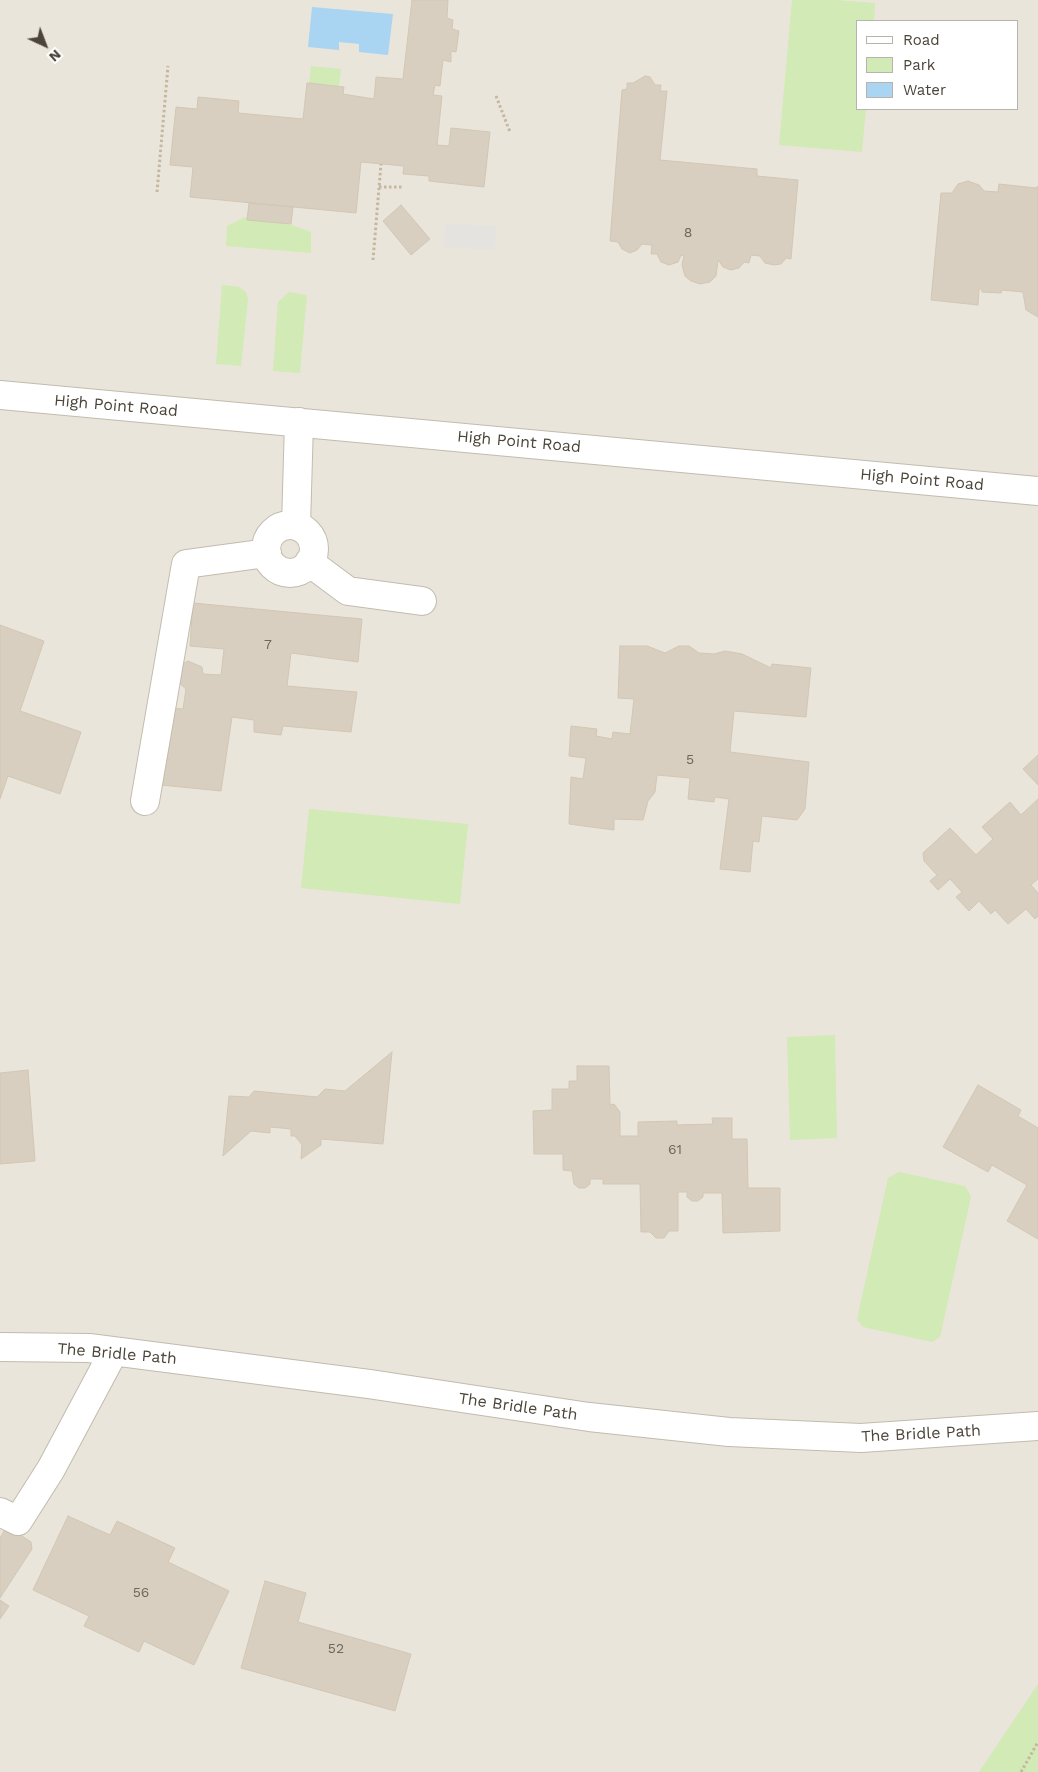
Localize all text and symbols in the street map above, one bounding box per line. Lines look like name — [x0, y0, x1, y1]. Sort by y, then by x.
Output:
north arrow — [20, 20, 70, 70]
legend — [856, 20, 1018, 110]
text: Road — [903, 31, 940, 49]
text: N — [46, 47, 64, 65]
text: Park — [903, 56, 935, 74]
text: Water — [903, 81, 946, 99]
house number: 8 — [684, 225, 692, 241]
street label: High Point Road — [53, 391, 179, 421]
street label: High Point Road — [456, 427, 582, 457]
street label: High Point Road — [859, 465, 985, 495]
house number: 7 — [264, 637, 272, 653]
house number: 5 — [686, 752, 694, 768]
house number: 61 — [668, 1142, 682, 1158]
street label: The Bridle Path — [56, 1339, 178, 1369]
street label: The Bridle Path — [457, 1389, 579, 1425]
street label: The Bridle Path — [861, 1421, 981, 1447]
house number: 56 — [133, 1585, 149, 1601]
house number: 52 — [328, 1641, 344, 1657]

